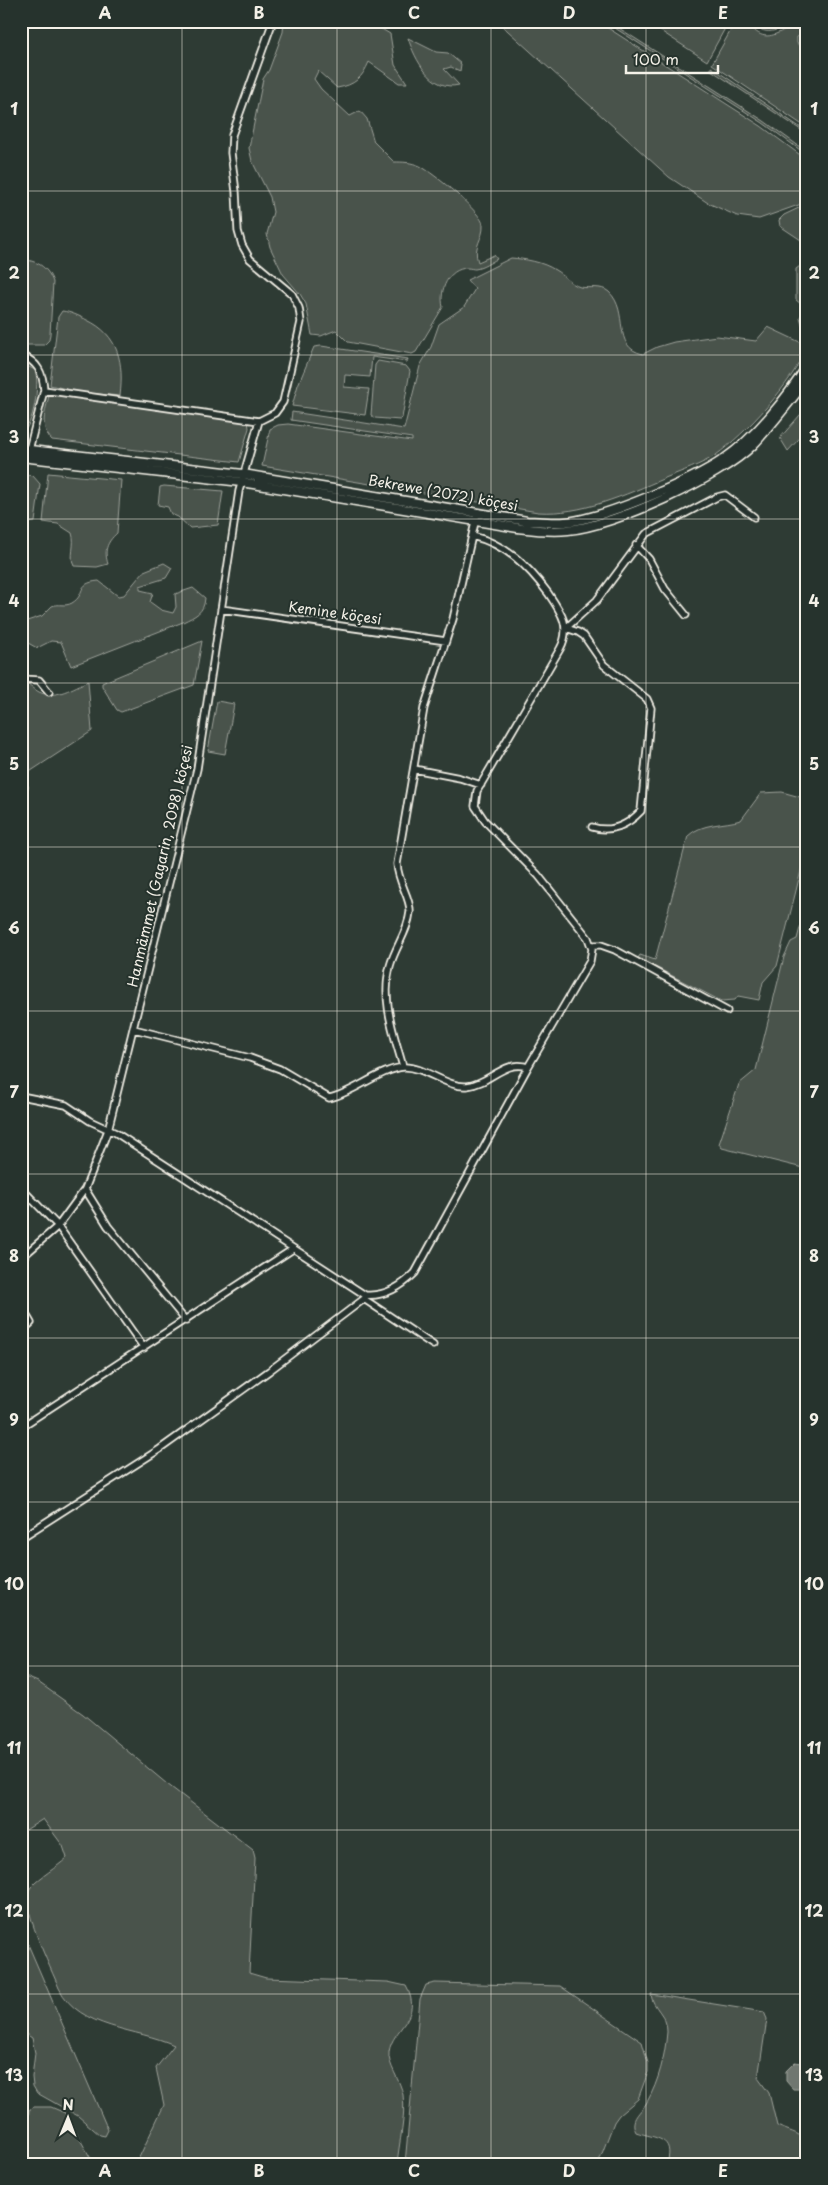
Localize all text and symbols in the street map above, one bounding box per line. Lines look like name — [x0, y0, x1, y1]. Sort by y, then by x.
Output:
text: A — [99, 0, 112, 24]
text: B — [254, 0, 265, 24]
text: C — [408, 0, 420, 24]
text: D — [563, 0, 575, 24]
text: E — [718, 0, 728, 24]
scale bar — [626, 42, 718, 74]
text: 100 m — [633, 47, 679, 70]
text: 1 — [10, 96, 18, 120]
text: 1 — [810, 96, 818, 120]
text: 2 — [8, 260, 20, 284]
text: 2 — [808, 260, 820, 284]
text: 3 — [9, 424, 19, 448]
text: 3 — [809, 424, 819, 448]
street label: Bekrewe (2072) köçesi — [367, 469, 520, 516]
text: 4 — [9, 588, 20, 612]
text: 4 — [809, 588, 820, 612]
street label: Kemine köçesi — [287, 596, 383, 629]
street label: Hanmämmet (Gagarin, 2098) köçesi — [121, 743, 198, 989]
text: 5 — [9, 751, 19, 775]
text: 5 — [809, 751, 819, 775]
text: 6 — [8, 915, 20, 939]
text: 6 — [808, 915, 820, 939]
text: 7 — [9, 1079, 19, 1103]
text: 7 — [809, 1079, 819, 1103]
text: 8 — [9, 1243, 19, 1267]
text: 8 — [809, 1243, 819, 1267]
text: 9 — [9, 1407, 19, 1431]
text: 9 — [809, 1407, 819, 1431]
text: 10 — [4, 1571, 24, 1595]
text: 10 — [804, 1571, 824, 1595]
text: 11 — [7, 1735, 21, 1759]
text: 11 — [807, 1735, 821, 1759]
text: 12 — [5, 1898, 23, 1922]
text: 12 — [805, 1898, 823, 1922]
text: 13 — [5, 2062, 23, 2086]
text: 13 — [805, 2062, 823, 2086]
north arrow — [42, 2092, 92, 2142]
text: N — [63, 2094, 74, 2115]
text: A — [99, 2158, 112, 2182]
text: B — [254, 2158, 265, 2182]
text: C — [408, 2158, 420, 2182]
text: D — [563, 2158, 575, 2182]
text: E — [718, 2158, 728, 2182]

